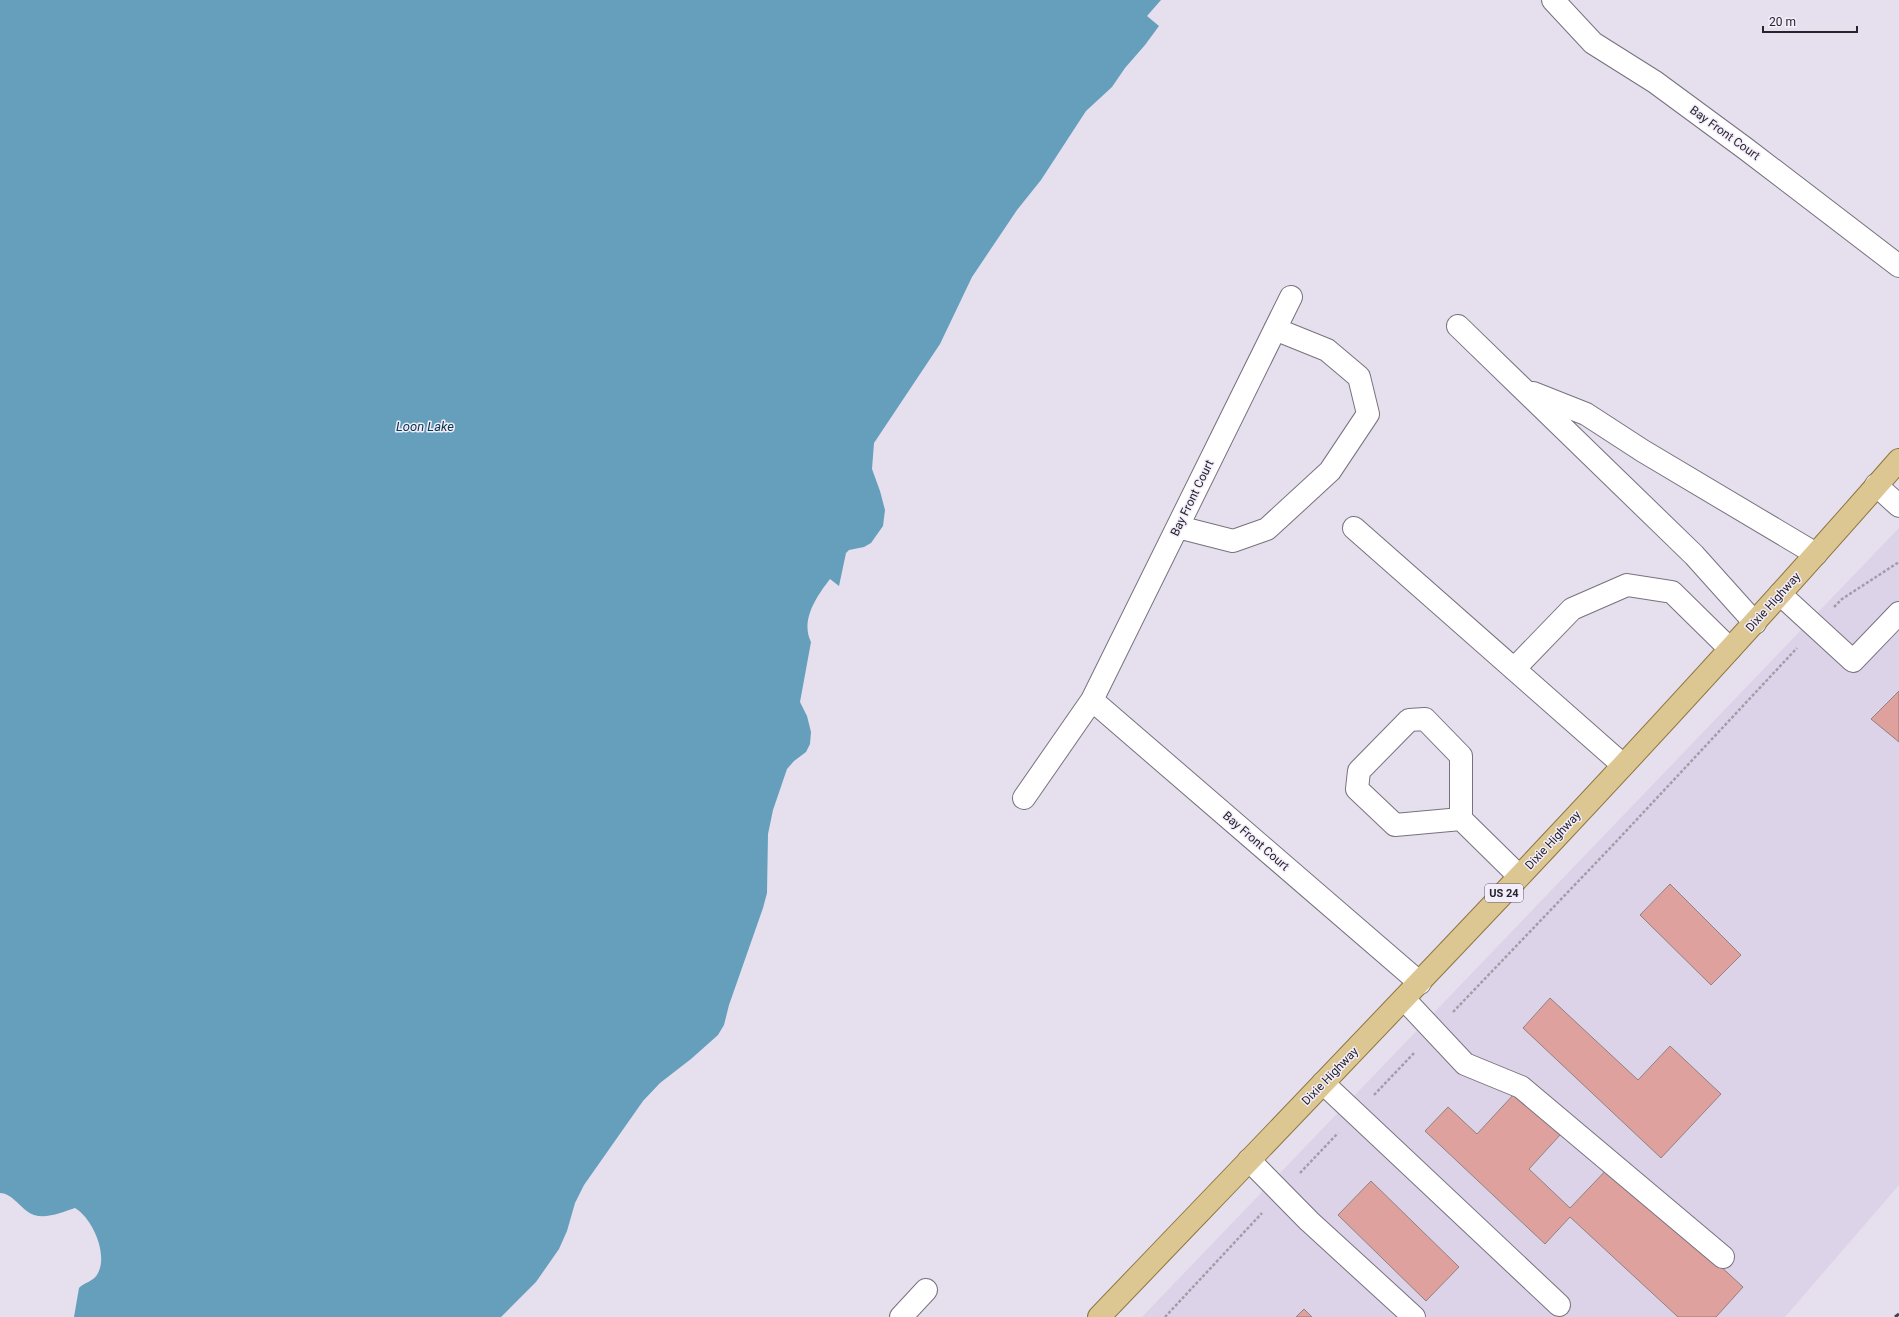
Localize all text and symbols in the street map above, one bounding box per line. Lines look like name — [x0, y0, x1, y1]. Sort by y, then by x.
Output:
scale bar — [1763, 8, 1857, 34]
text: 20 m — [1769, 15, 1796, 29]
street label: Bay Front Court — [1687, 103, 1763, 163]
water label: Loon Lake — [396, 419, 454, 434]
street label: Bay Front Court — [1168, 458, 1216, 538]
street label: Dixie Highway — [1743, 569, 1803, 635]
street label: Dixie Highway — [1522, 808, 1584, 872]
street label: Bay Front Court — [1220, 809, 1292, 874]
road number: US 24 — [1485, 884, 1523, 902]
street label: Dixie Highway — [1299, 1044, 1361, 1108]

